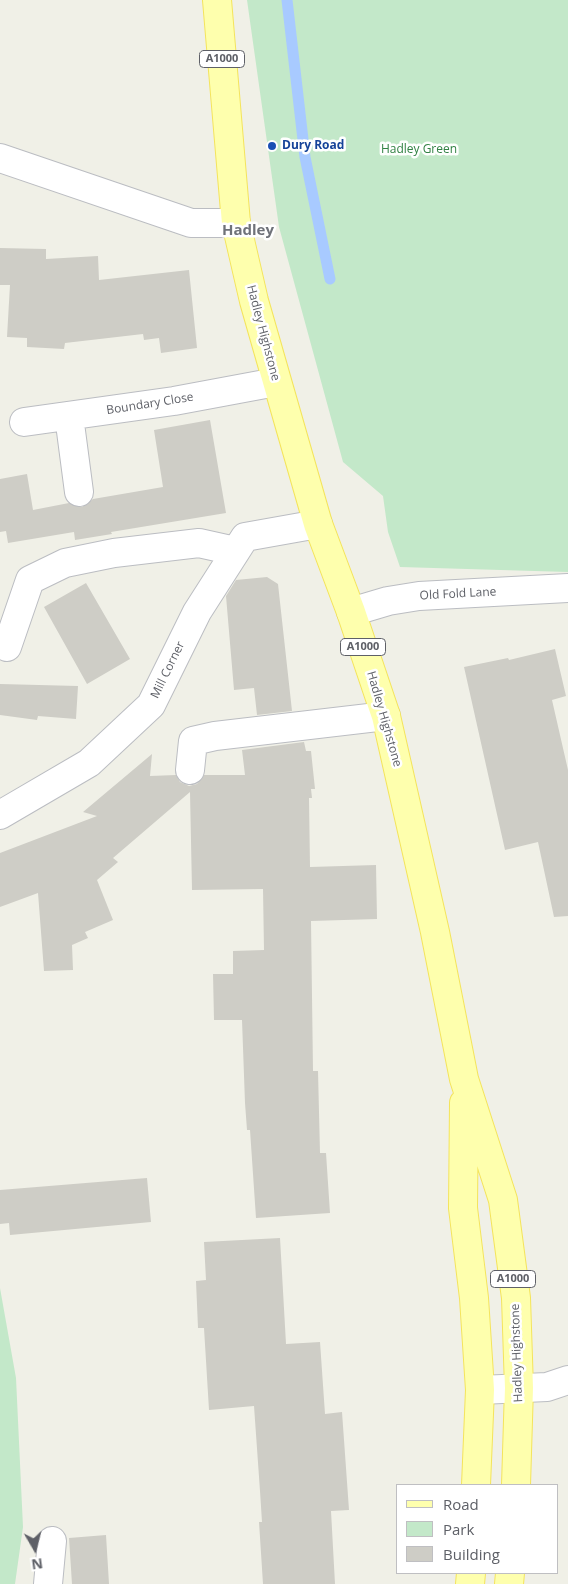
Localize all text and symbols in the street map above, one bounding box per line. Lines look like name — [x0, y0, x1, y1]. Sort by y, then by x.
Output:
road number: A1000 — [200, 51, 244, 68]
place label: Dury Road — [282, 139, 344, 153]
marker: Dury Road — [266, 140, 278, 152]
park label: Hadley Green — [381, 143, 457, 157]
district label: Hadley — [222, 222, 274, 240]
street label: Hadley Highstone — [243, 283, 283, 383]
street label: Boundary Close — [105, 390, 195, 418]
street label: Old Fold Lane — [419, 585, 497, 603]
road number: A1000 — [340, 638, 386, 656]
street label: Mill Corner — [148, 639, 188, 701]
street label: Hadley Highstone — [363, 670, 405, 768]
road number: A1000 — [490, 1270, 536, 1288]
street label: Hadley Highstone — [508, 1303, 526, 1403]
legend — [396, 1484, 558, 1574]
text: Road — [443, 1494, 479, 1514]
text: Park — [443, 1519, 474, 1539]
north arrow — [10, 1524, 60, 1574]
text: Building — [443, 1544, 500, 1564]
text: N — [30, 1554, 44, 1575]

